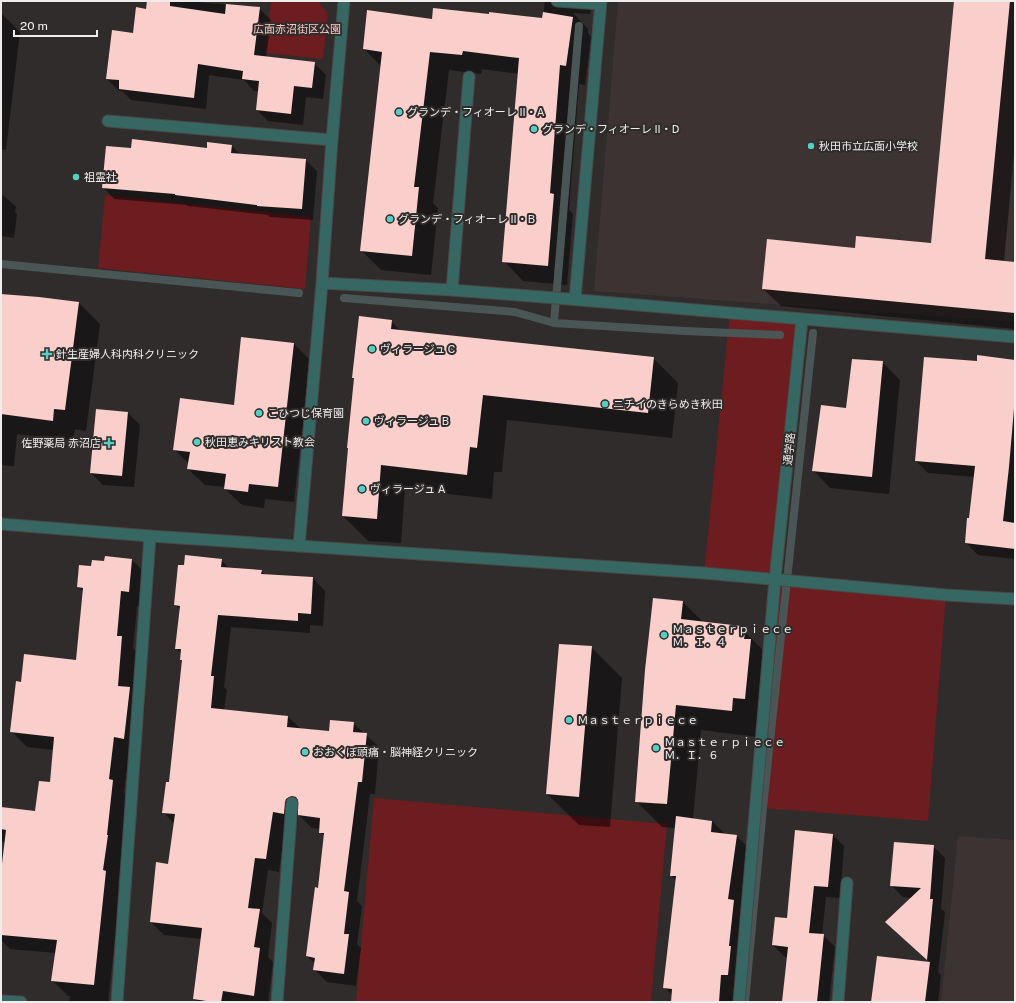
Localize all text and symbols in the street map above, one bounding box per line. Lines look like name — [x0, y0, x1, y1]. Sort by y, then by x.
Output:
scale bar — [14, 12, 97, 38]
text: 20 m — [20, 19, 48, 33]
park label: 広面赤沼街区公園 — [253, 23, 341, 35]
place label: グランデ・フィオーレ II・A — [407, 106, 545, 118]
marker: グランデ・フィオーレ II・A — [394, 107, 404, 117]
place label: グランデ・フィオーレ II・D — [542, 123, 680, 135]
marker: グランデ・フィオーレ II・D — [529, 124, 539, 134]
place label: 秋田市立広面小学校 — [819, 140, 918, 152]
marker: 秋田市立広面小学校 — [806, 141, 816, 151]
place label: 祖霊社 — [84, 171, 117, 183]
marker: 祖霊社 — [71, 172, 81, 182]
place label: グランデ・フィオーレ II・B — [398, 213, 535, 225]
marker: グランデ・フィオーレ II・B — [385, 214, 395, 224]
place label: ヴィラージュ C — [380, 343, 455, 355]
marker: ヴィラージュ C — [367, 344, 377, 354]
marker: 針生産婦人科内科クリニック — [41, 348, 53, 360]
place label: 針生産婦人科内科クリニック — [56, 348, 199, 360]
place label: ニチイのきらめき秋田 — [613, 398, 723, 410]
marker: ニチイのきらめき秋田 — [600, 399, 610, 409]
place label: こひつじ保育園 — [267, 407, 344, 419]
marker: こひつじ保育園 — [254, 408, 264, 418]
place label: ヴィラージュ B — [374, 415, 449, 427]
marker: ヴィラージュ B — [361, 416, 371, 426]
street label: 通学路 — [781, 432, 797, 466]
place label: 秋田恵みキリスト教会 — [205, 436, 315, 448]
place label: 佐野薬局 赤沼店 — [21, 437, 101, 449]
marker: 秋田恵みキリスト教会 — [192, 437, 202, 447]
marker: 佐野薬局 赤沼店 — [104, 438, 114, 448]
place label: ヴィラージュ A — [370, 483, 446, 495]
marker: ヴィラージュ A — [357, 484, 367, 494]
place label: Ｍａｓｔｅｒｐｉｅｃｅ Ｍ．Ｉ．４ — [672, 623, 793, 648]
marker: Ｍａｓｔｅｒｐｉｅｃｅ Ｍ．Ｉ．４ — [659, 630, 669, 640]
place label: Ｍａｓｔｅｒｐｉｅｃｅ — [577, 714, 698, 727]
marker: Ｍａｓｔｅｒｐｉｅｃｅ — [564, 715, 574, 725]
place label: Ｍａｓｔｅｒｐｉｅｃｅ Ｍ．Ｉ．６ — [664, 736, 785, 761]
marker: Ｍａｓｔｅｒｐｉｅｃｅ Ｍ．Ｉ．６ — [651, 743, 661, 753]
place label: おおくぼ頭痛・脳神経クリニック — [313, 746, 478, 758]
marker: おおくぼ頭痛・脳神経クリニック — [300, 747, 310, 757]

